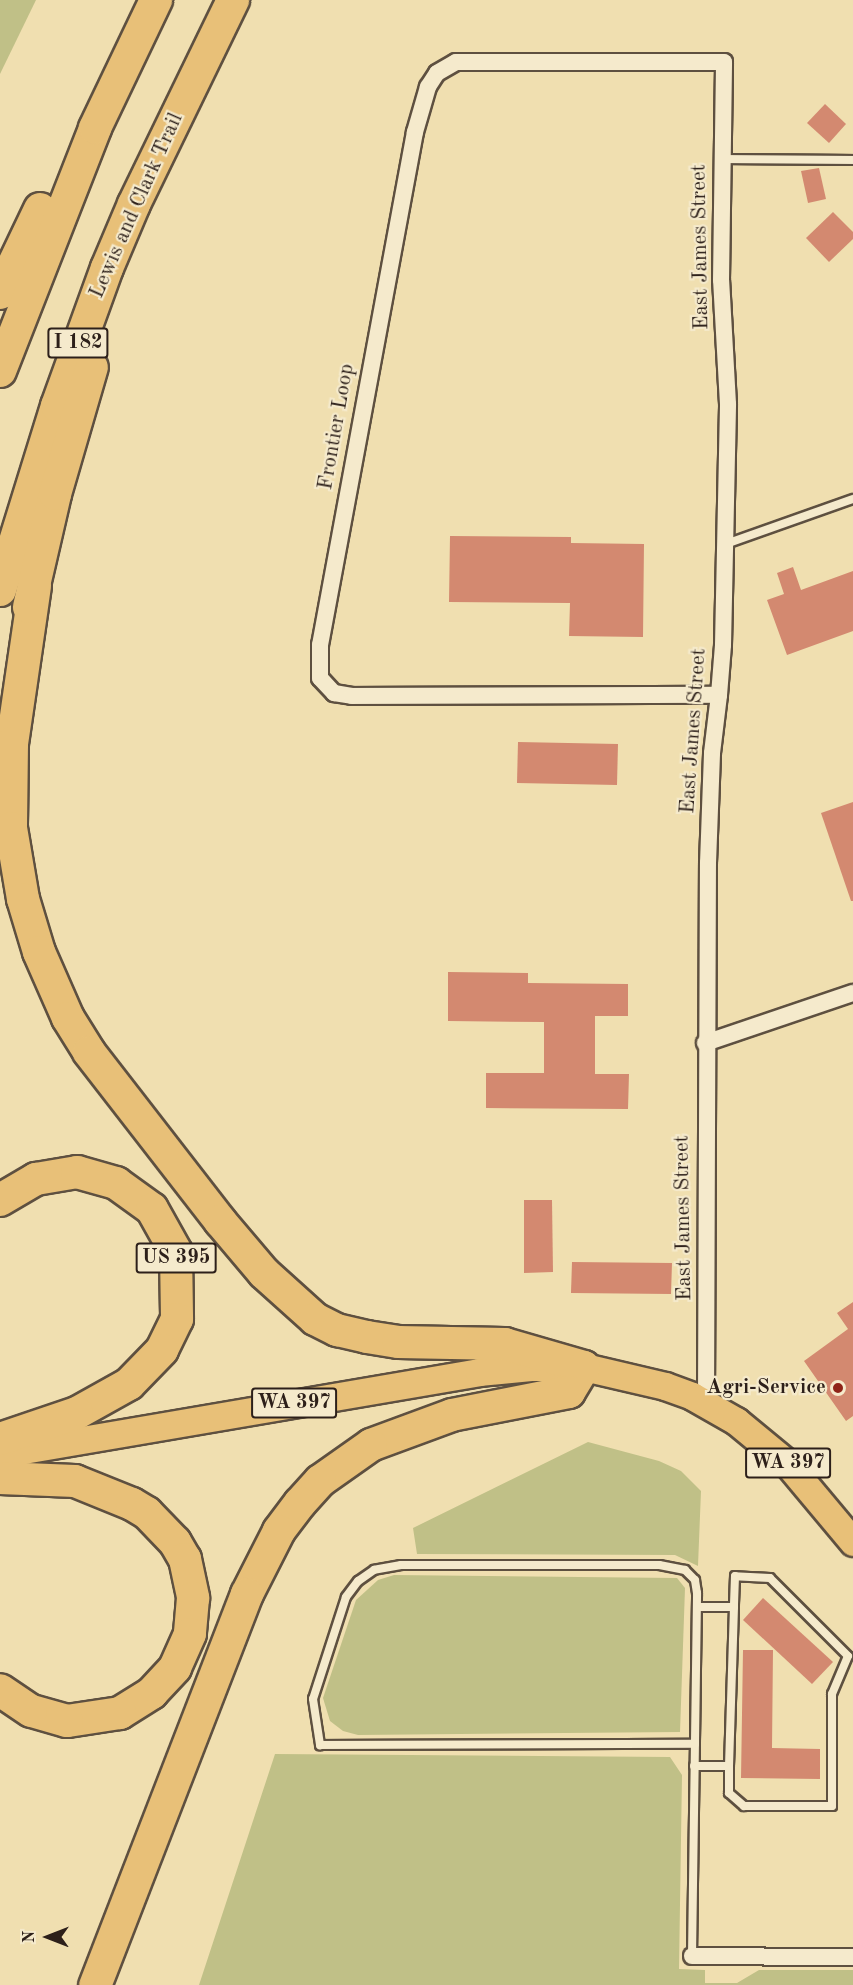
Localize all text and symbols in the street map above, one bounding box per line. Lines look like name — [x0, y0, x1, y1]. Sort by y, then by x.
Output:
street label: Lewis and Clark Trail — [85, 109, 189, 303]
street label: East James Street — [687, 164, 715, 330]
road number: I 182 — [46, 326, 110, 360]
street label: Frontier Loop — [314, 362, 360, 492]
street label: East James Street — [676, 647, 712, 815]
street label: East James Street — [670, 1135, 698, 1301]
road number: US 395 — [136, 1241, 216, 1275]
place label: Agri-Service — [706, 1375, 826, 1401]
marker: Agri-Service — [831, 1381, 845, 1395]
road number: WA 397 — [250, 1386, 338, 1420]
road number: WA 397 — [744, 1446, 832, 1480]
north arrow — [18, 1907, 78, 1967]
text: N — [22, 1931, 38, 1943]

